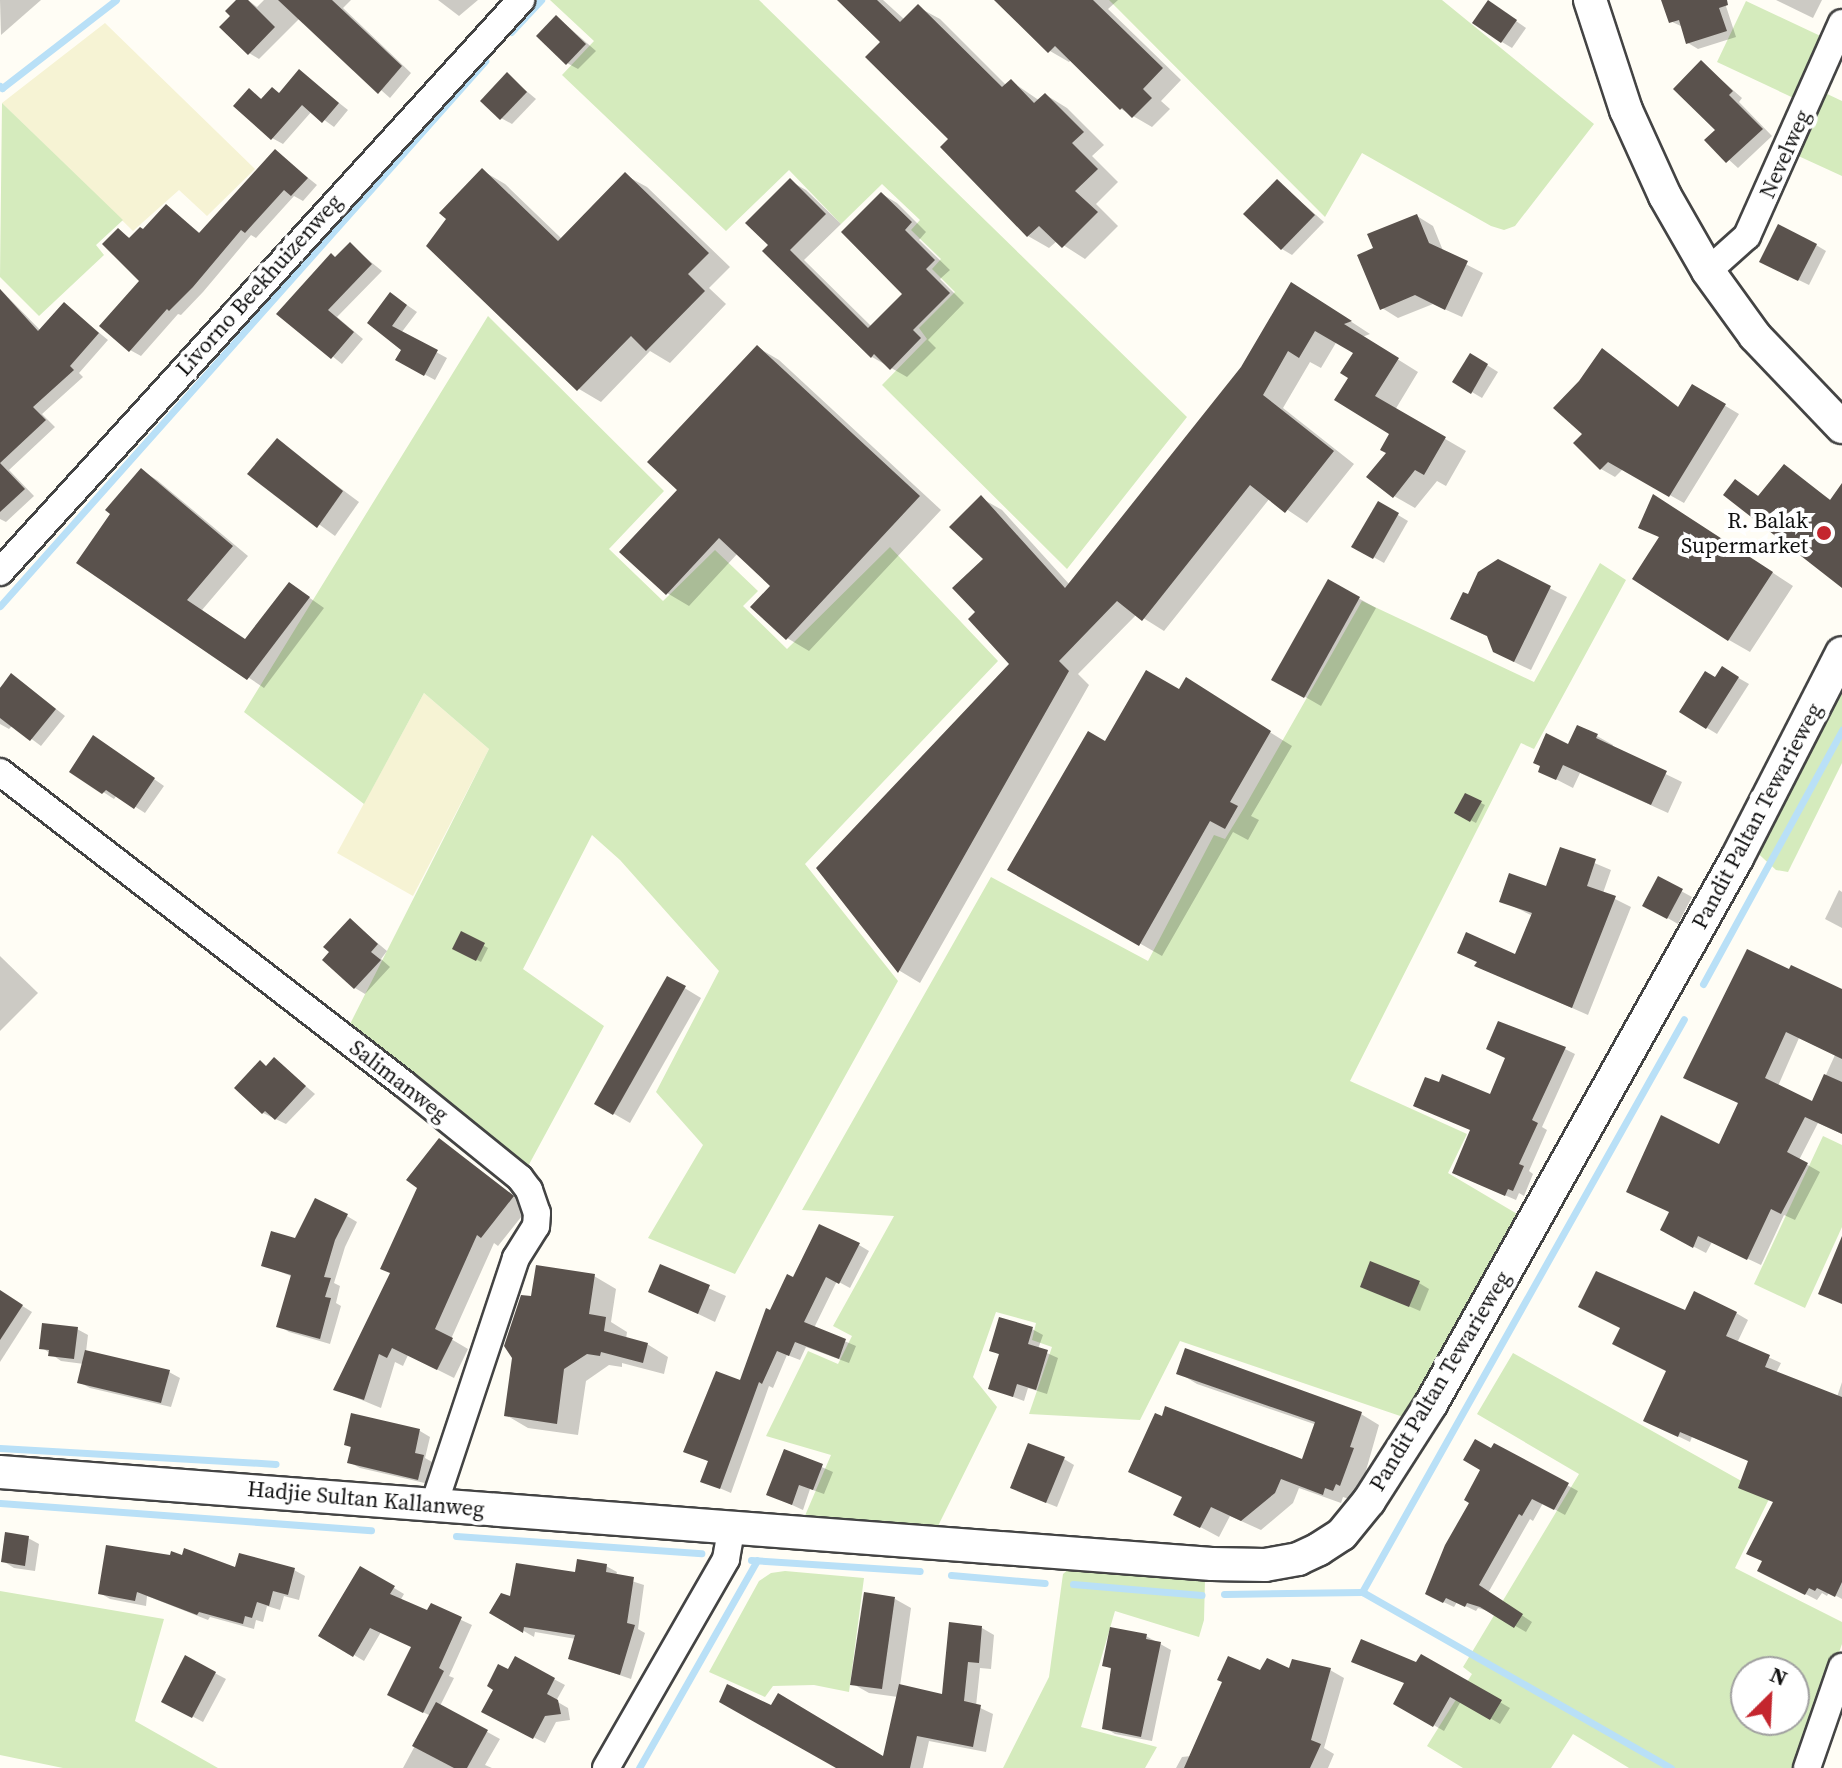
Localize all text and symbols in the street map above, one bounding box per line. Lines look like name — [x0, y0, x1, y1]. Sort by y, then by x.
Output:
street label: Nevelweg — [1754, 106, 1816, 202]
street label: Livorno Beekhuizenweg — [170, 189, 348, 381]
place label: R. Balak Supermarket — [1681, 507, 1808, 558]
marker: R. Balak Supermarket — [1815, 524, 1833, 542]
street label: Pandit Paltan Tewarieweg — [1686, 698, 1828, 934]
street label: Salimanweg — [344, 1034, 454, 1128]
street label: Pandit Paltan Tewarieweg — [1364, 1266, 1516, 1496]
street label: Hadjie Sultan Kallanweg — [246, 1475, 486, 1523]
north arrow — [1730, 1656, 1810, 1736]
text: N — [1766, 1659, 1792, 1693]

